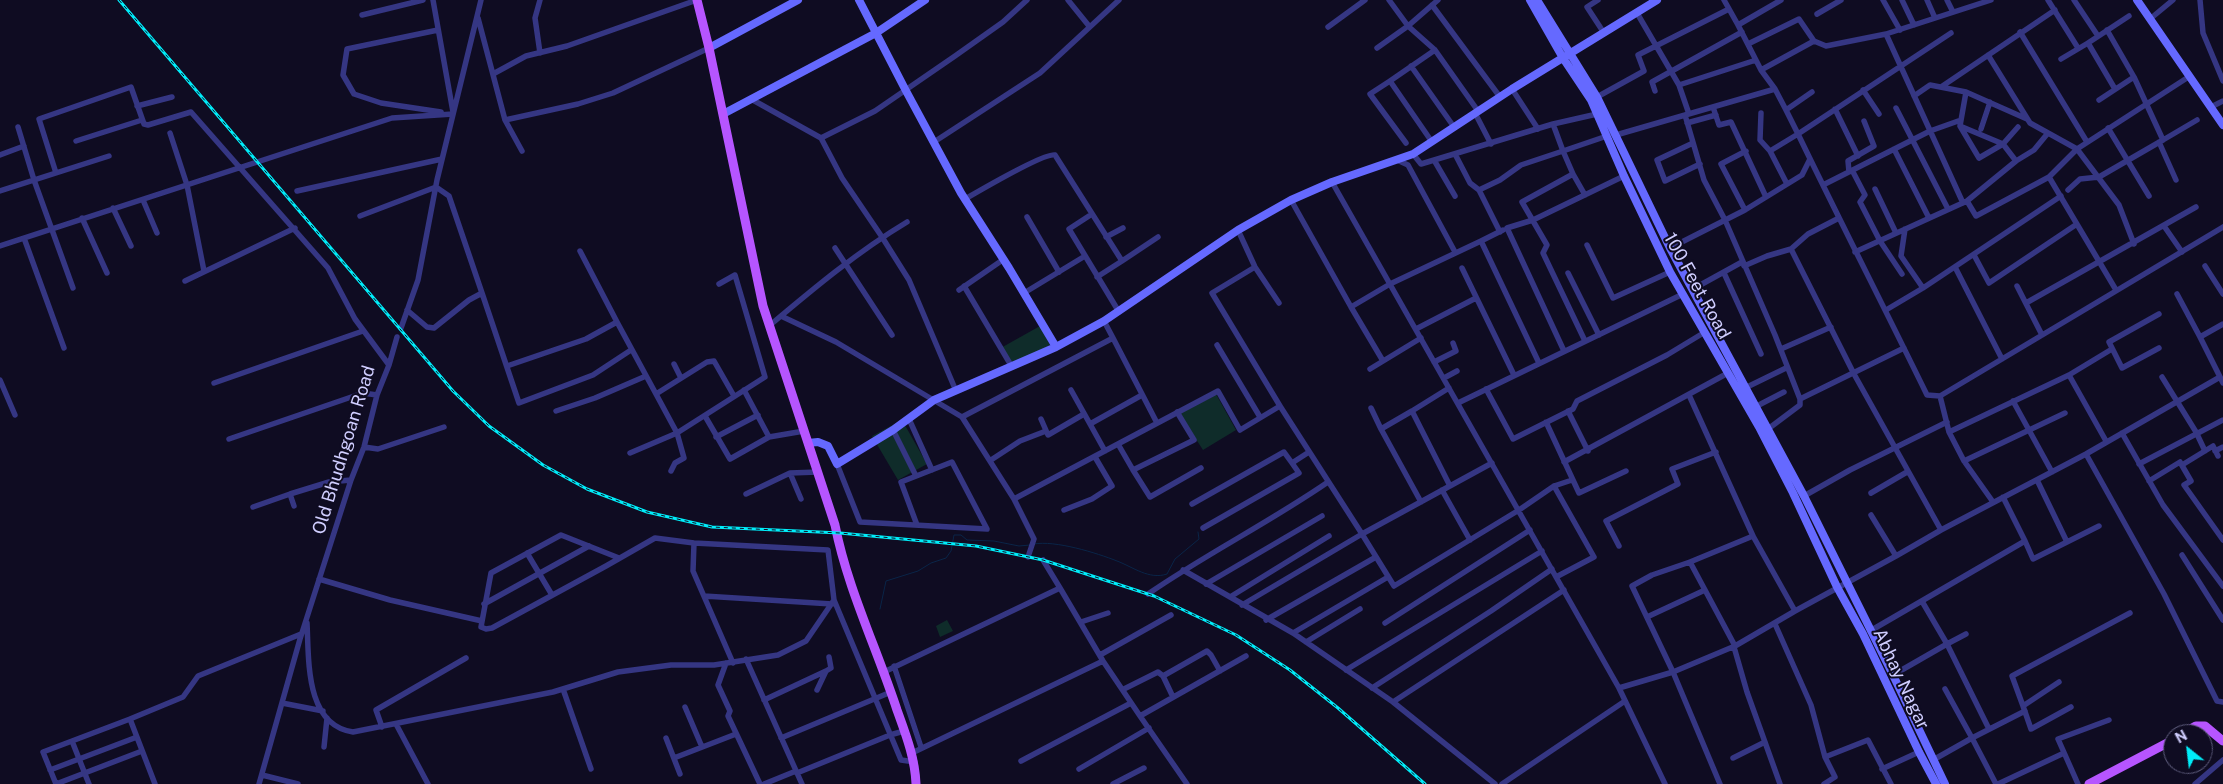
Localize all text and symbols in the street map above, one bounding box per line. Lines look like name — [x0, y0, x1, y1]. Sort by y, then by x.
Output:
street label: 100 Feet Road — [1659, 229, 1735, 343]
street label: Old Bhudhgoan Road — [308, 363, 380, 537]
street label: Abhay Nagar — [1868, 625, 1934, 733]
north arrow — [2163, 724, 2213, 774]
text: N — [2173, 727, 2190, 746]

